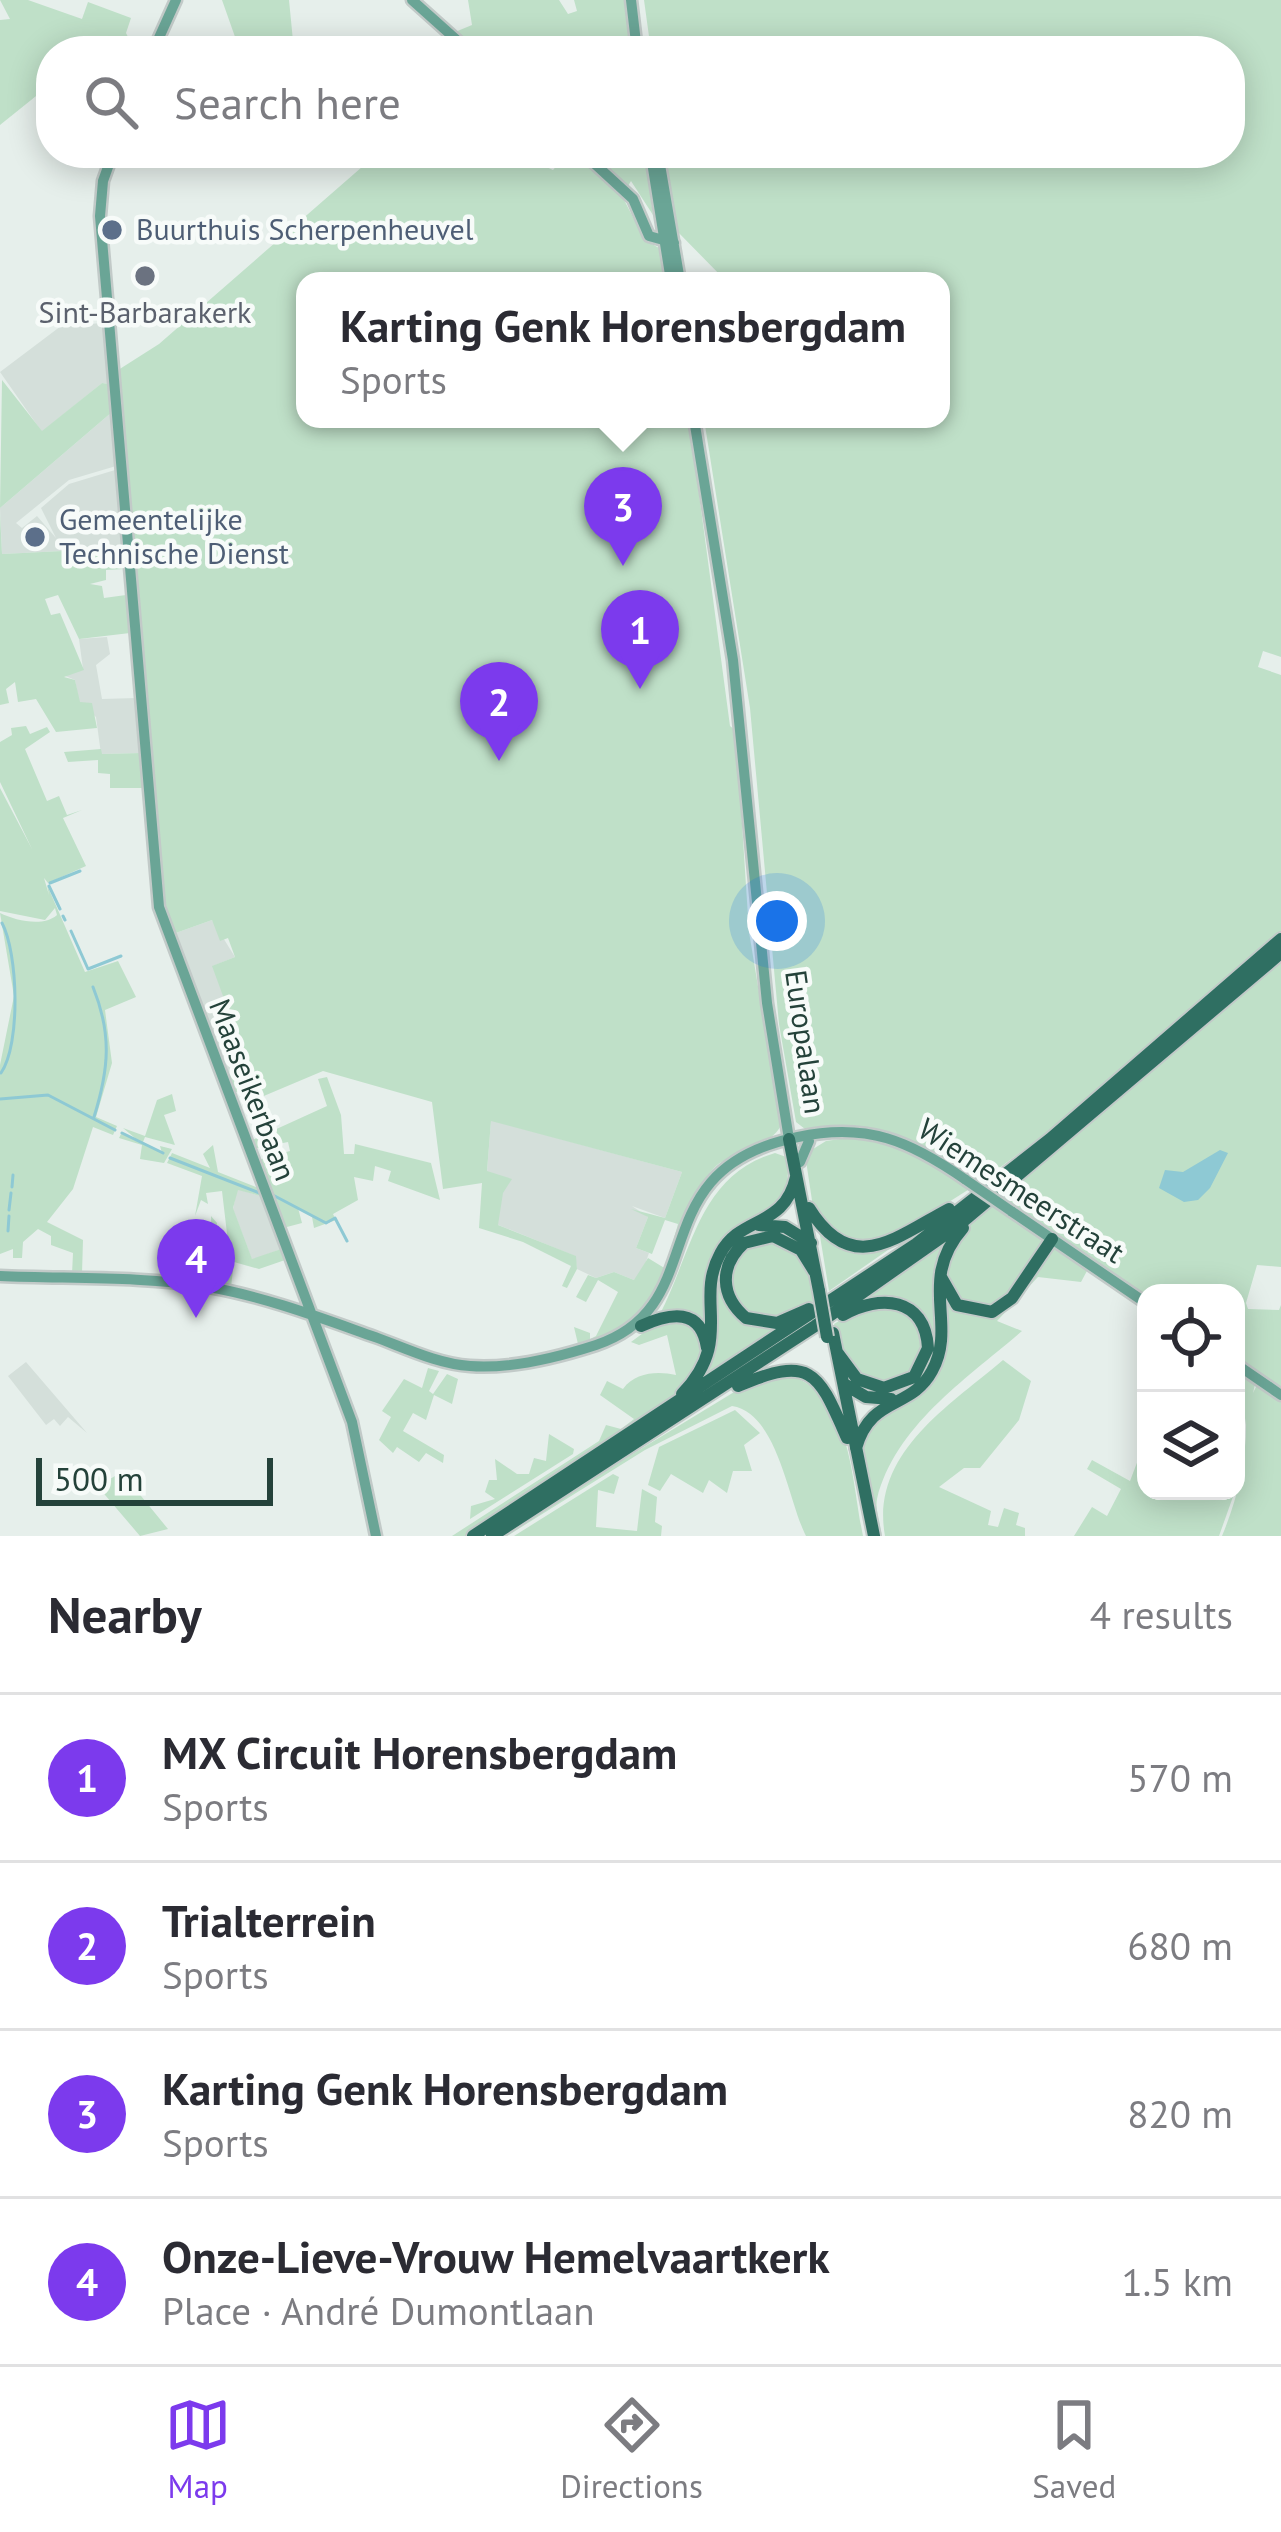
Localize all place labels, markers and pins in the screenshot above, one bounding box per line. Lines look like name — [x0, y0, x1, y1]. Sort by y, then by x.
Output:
place label: Buurthuis Scherpenheuvel — [136, 209, 474, 248]
marker: Buurthuis Scherpenheuvel — [99, 217, 125, 243]
marker: Sint-Barbarakerk — [132, 263, 158, 289]
place label: Sint-Barbarakerk — [39, 292, 252, 331]
pin: 3 — [584, 467, 662, 566]
place label: Gemeentelijke Technische Dienst — [59, 499, 289, 572]
marker: Gemeentelijke Technische Dienst — [22, 524, 48, 550]
pin: 1 — [601, 590, 679, 689]
pin: 2 — [460, 662, 538, 761]
pin: 4 — [157, 1219, 235, 1318]

